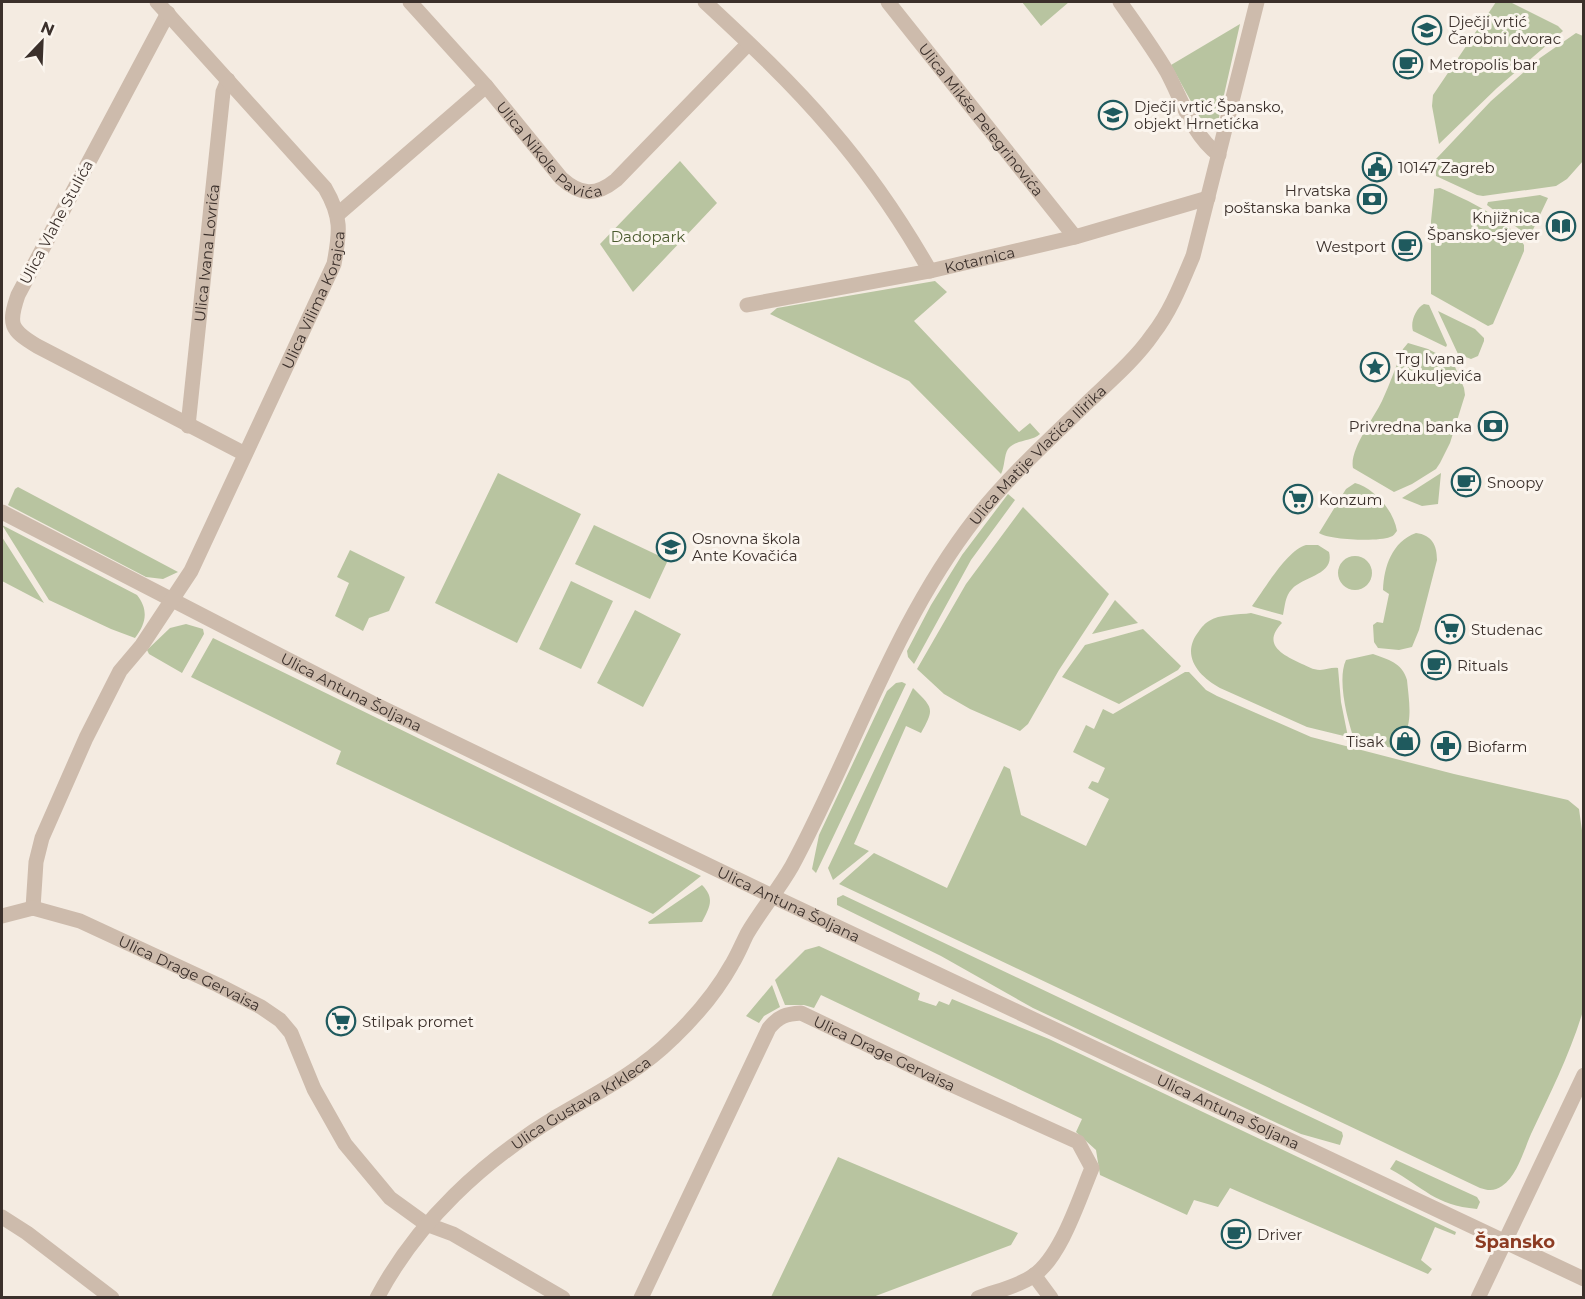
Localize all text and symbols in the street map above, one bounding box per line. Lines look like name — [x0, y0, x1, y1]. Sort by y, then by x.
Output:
north arrow — [12, 12, 72, 72]
place label: Dječji vrtić Čarobni dvorac — [1448, 12, 1561, 48]
school or university icon: Dječji vrtić Čarobni dvorac — [1411, 14, 1443, 46]
text: N — [38, 17, 57, 40]
street label: Ulica Mikše Pelegrinovića — [915, 39, 1048, 200]
cafe icon: Metropolis bar — [1392, 48, 1424, 80]
place label: Metropolis bar — [1429, 55, 1538, 74]
street label: Ulica Nikole Pavića — [493, 97, 604, 201]
place label: Dječji vrtić Špansko, objekt Hrnetićka — [1134, 97, 1284, 133]
school or university icon: Dječji vrtić Špansko, objekt Hrnetićka — [1097, 99, 1129, 131]
public building icon: 10147 Zagreb — [1361, 151, 1393, 183]
street label: Ulica Vlahe Stulića — [15, 157, 97, 287]
place label: 10147 Zagreb — [1398, 158, 1495, 177]
place label: Hrvatska poštanska banka — [1224, 181, 1351, 217]
street label: Ulica Ivana Lovrića — [189, 183, 223, 323]
bank icon: Hrvatska poštanska banka — [1356, 183, 1388, 215]
place label: Knjižnica Špansko-sjever — [1427, 208, 1540, 244]
library icon: Knjižnica Špansko-sjever — [1545, 210, 1577, 242]
park label: Dadopark — [611, 227, 685, 246]
cafe icon: Westport — [1391, 230, 1423, 262]
street label: Ulica Vilima Korajca — [277, 231, 348, 372]
place label: Westport — [1316, 237, 1386, 256]
street label: Kotarnica — [942, 242, 1017, 277]
place label: Trg Ivana Kukuljevića — [1396, 349, 1482, 385]
place icon: Trg Ivana Kukuljevića — [1359, 351, 1391, 383]
street label: Ulica Matije Vlačića Ilirika — [965, 381, 1110, 529]
bank icon: Privredna banka — [1477, 410, 1509, 442]
place label: Privredna banka — [1349, 417, 1472, 436]
cafe icon: Snoopy — [1450, 466, 1482, 498]
place label: Snoopy — [1487, 473, 1544, 492]
supermarket icon: Konzum — [1282, 483, 1314, 515]
place label: Konzum — [1319, 490, 1383, 509]
place label: Osnovna škola Ante Kovačića — [692, 529, 801, 565]
school or university icon: Osnovna škola Ante Kovačića — [655, 531, 687, 563]
supermarket icon: Studenac — [1434, 613, 1466, 645]
place label: Studenac — [1471, 620, 1543, 639]
street label: Ulica Antuna Šoljana — [278, 648, 425, 735]
cafe icon: Rituals — [1420, 649, 1452, 681]
place label: Rituals — [1457, 656, 1508, 675]
shop icon: Tisak — [1389, 725, 1421, 757]
pharmacy icon: Biofarm — [1430, 730, 1462, 762]
place label: Tisak — [1346, 732, 1384, 751]
place label: Biofarm — [1467, 737, 1527, 756]
street label: Ulica Antuna Šoljana — [714, 862, 863, 946]
street label: Ulica Drage Gervaisa — [116, 931, 264, 1015]
supermarket icon: Stilpak promet — [325, 1005, 357, 1037]
street label: Ulica Drage Gervaisa — [810, 1011, 958, 1095]
place label: Stilpak promet — [362, 1012, 474, 1031]
street label: Ulica Gustava Krkleca — [507, 1052, 654, 1154]
street label: Ulica Antuna Šoljana — [1154, 1069, 1303, 1153]
cafe icon: Driver — [1220, 1218, 1252, 1250]
place label: Driver — [1257, 1225, 1302, 1244]
district label: Špansko — [1475, 1231, 1555, 1253]

